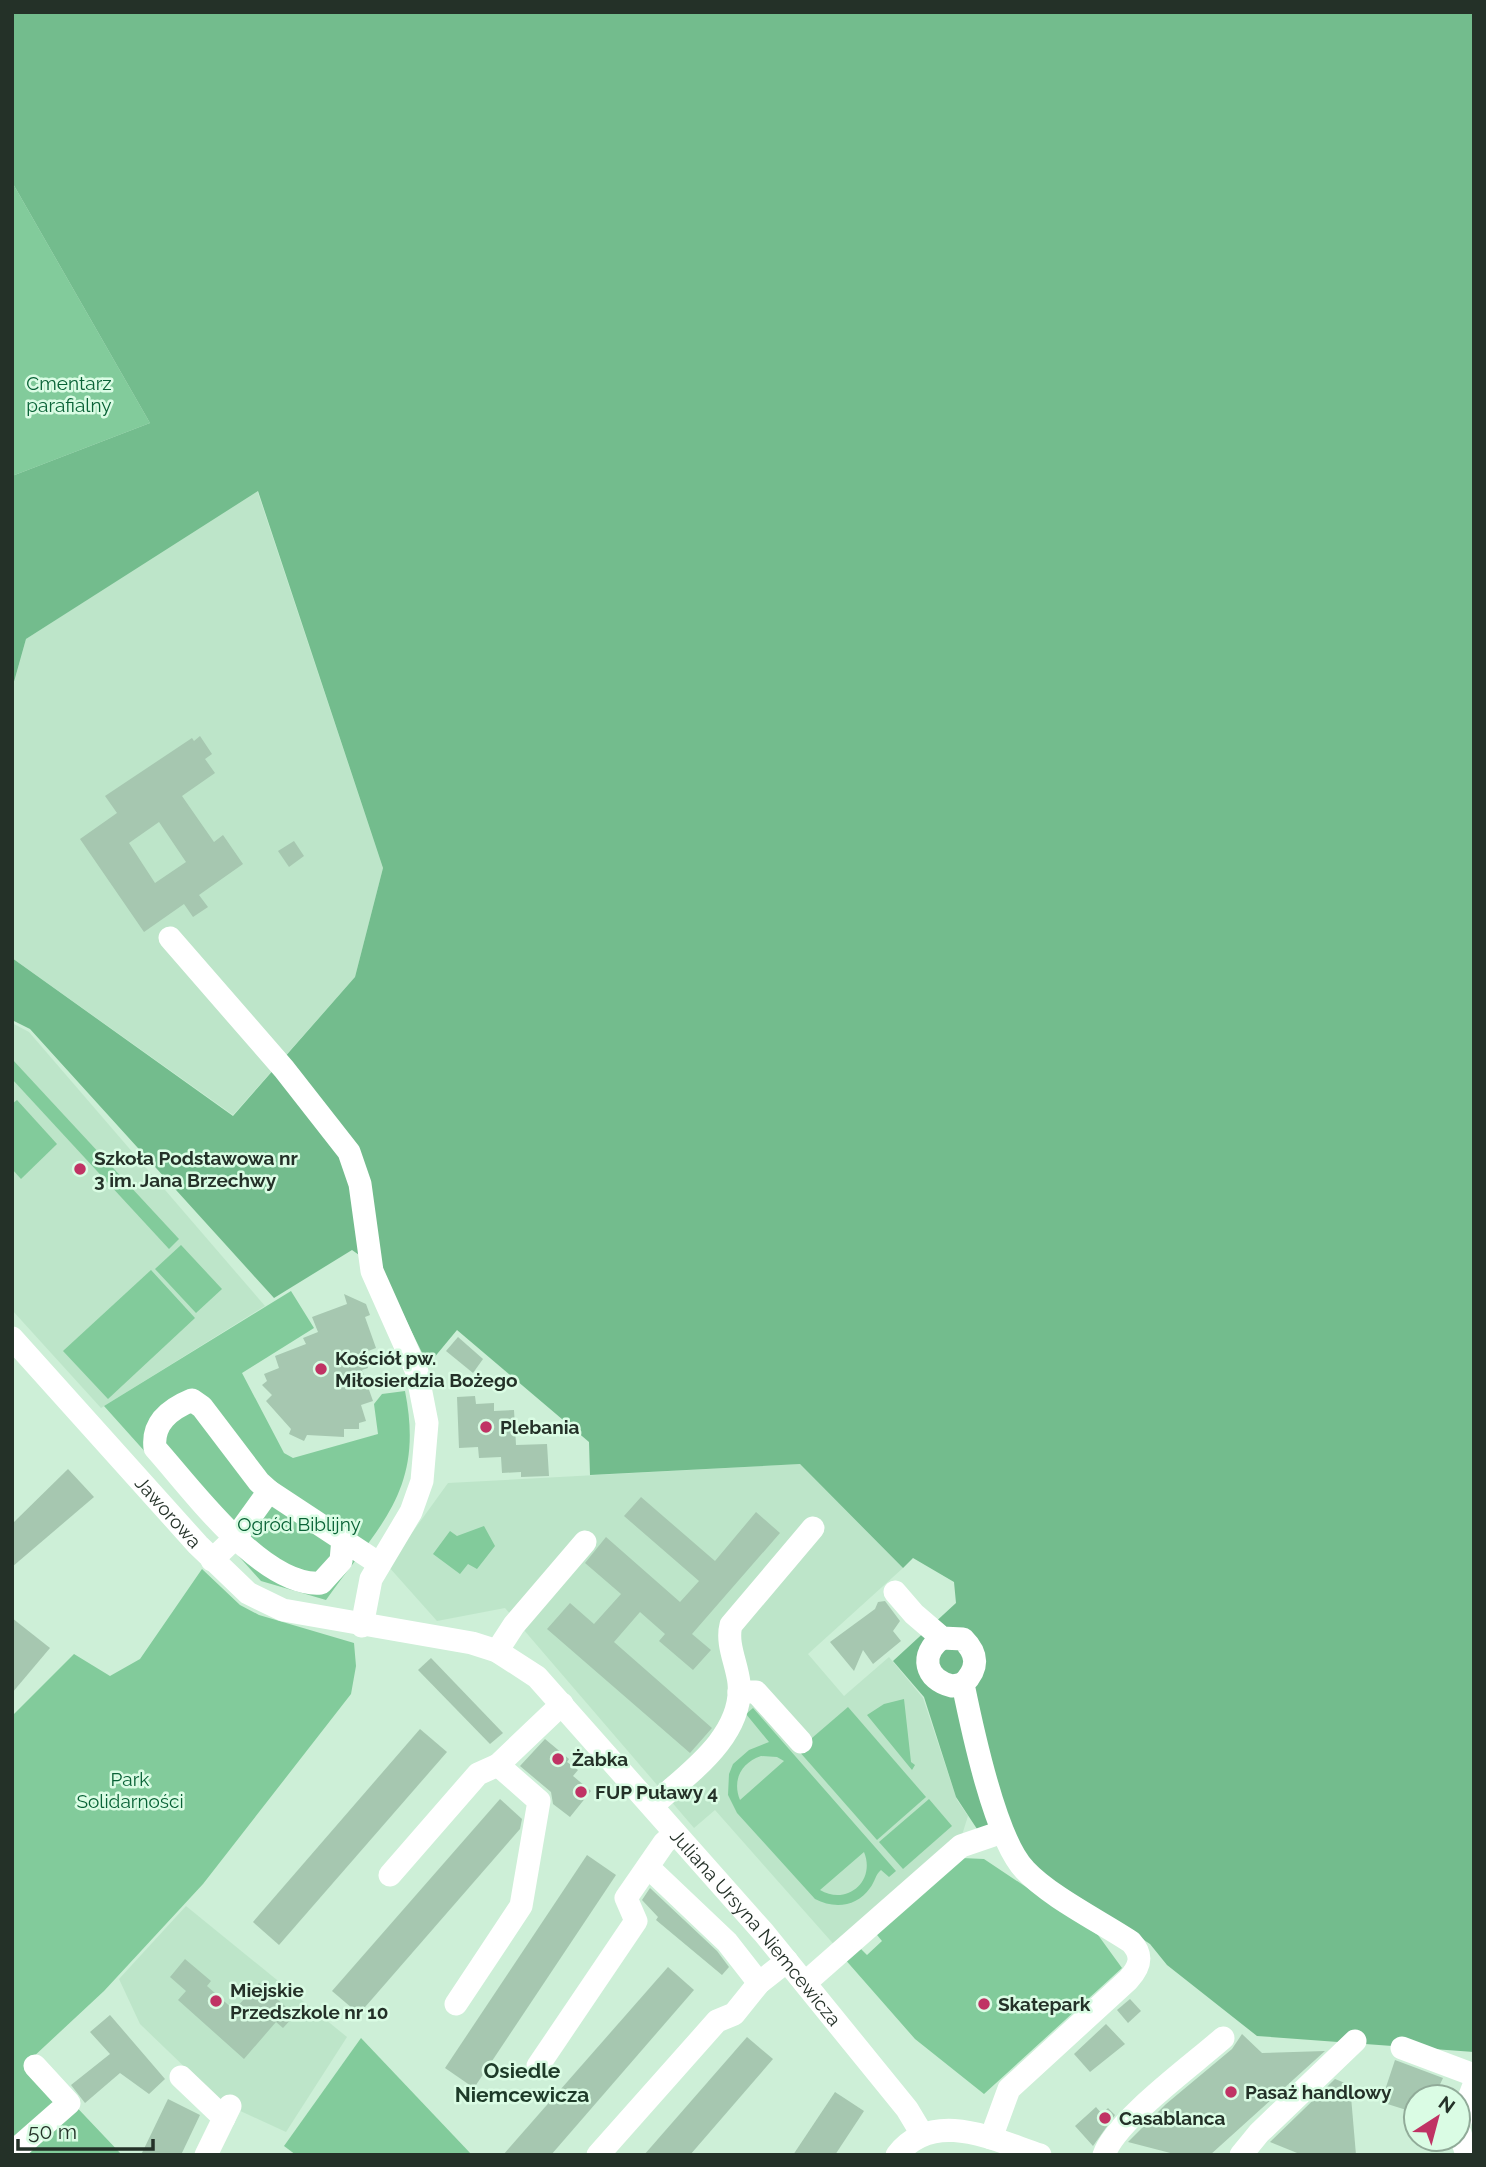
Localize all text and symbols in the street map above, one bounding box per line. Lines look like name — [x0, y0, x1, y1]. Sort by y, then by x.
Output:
park label: Cmentarz parafialny — [26, 372, 112, 416]
place label: Szkoła Podstawowa nr 3 im. Jana Brzechwy — [94, 1147, 298, 1191]
marker: Szkoła Podstawowa nr 3 im. Jana Brzechwy — [72, 1161, 88, 1177]
place label: Kościół pw. Miłosierdzia Bożego — [335, 1347, 518, 1391]
marker: Kościół pw. Miłosierdzia Bożego — [313, 1361, 329, 1377]
place label: Plebania — [500, 1416, 580, 1438]
marker: Plebania — [478, 1419, 494, 1435]
street label: Jaworowa — [131, 1472, 206, 1552]
park label: Ogród Biblijny — [237, 1513, 361, 1535]
place label: Żabka — [572, 1748, 628, 1770]
marker: Żabka — [550, 1751, 566, 1767]
park label: Park Solidarności — [76, 1768, 184, 1812]
place label: FUP Puławy 4 — [595, 1781, 718, 1803]
marker: FUP Puławy 4 — [573, 1784, 589, 1800]
street label: Juliana Ursyna Niemcewicza — [666, 1825, 846, 2030]
place label: Miejskie Przedszkole nr 10 — [230, 1979, 388, 2023]
marker: Miejskie Przedszkole nr 10 — [208, 1993, 224, 2009]
place label: Skatepark — [998, 1993, 1091, 2015]
marker: Skatepark — [976, 1996, 992, 2012]
district label: Osiedle Niemcewicza — [455, 2058, 589, 2107]
place label: Pasaż handlowy — [1245, 2081, 1392, 2103]
north arrow — [1402, 2083, 1472, 2153]
marker: Pasaż handlowy — [1223, 2084, 1239, 2100]
text: N — [1435, 2091, 1459, 2117]
place label: Casablanca — [1119, 2107, 1225, 2129]
scale bar — [18, 2108, 152, 2152]
marker: Casablanca — [1097, 2110, 1113, 2126]
text: 50 m — [28, 2119, 77, 2144]

